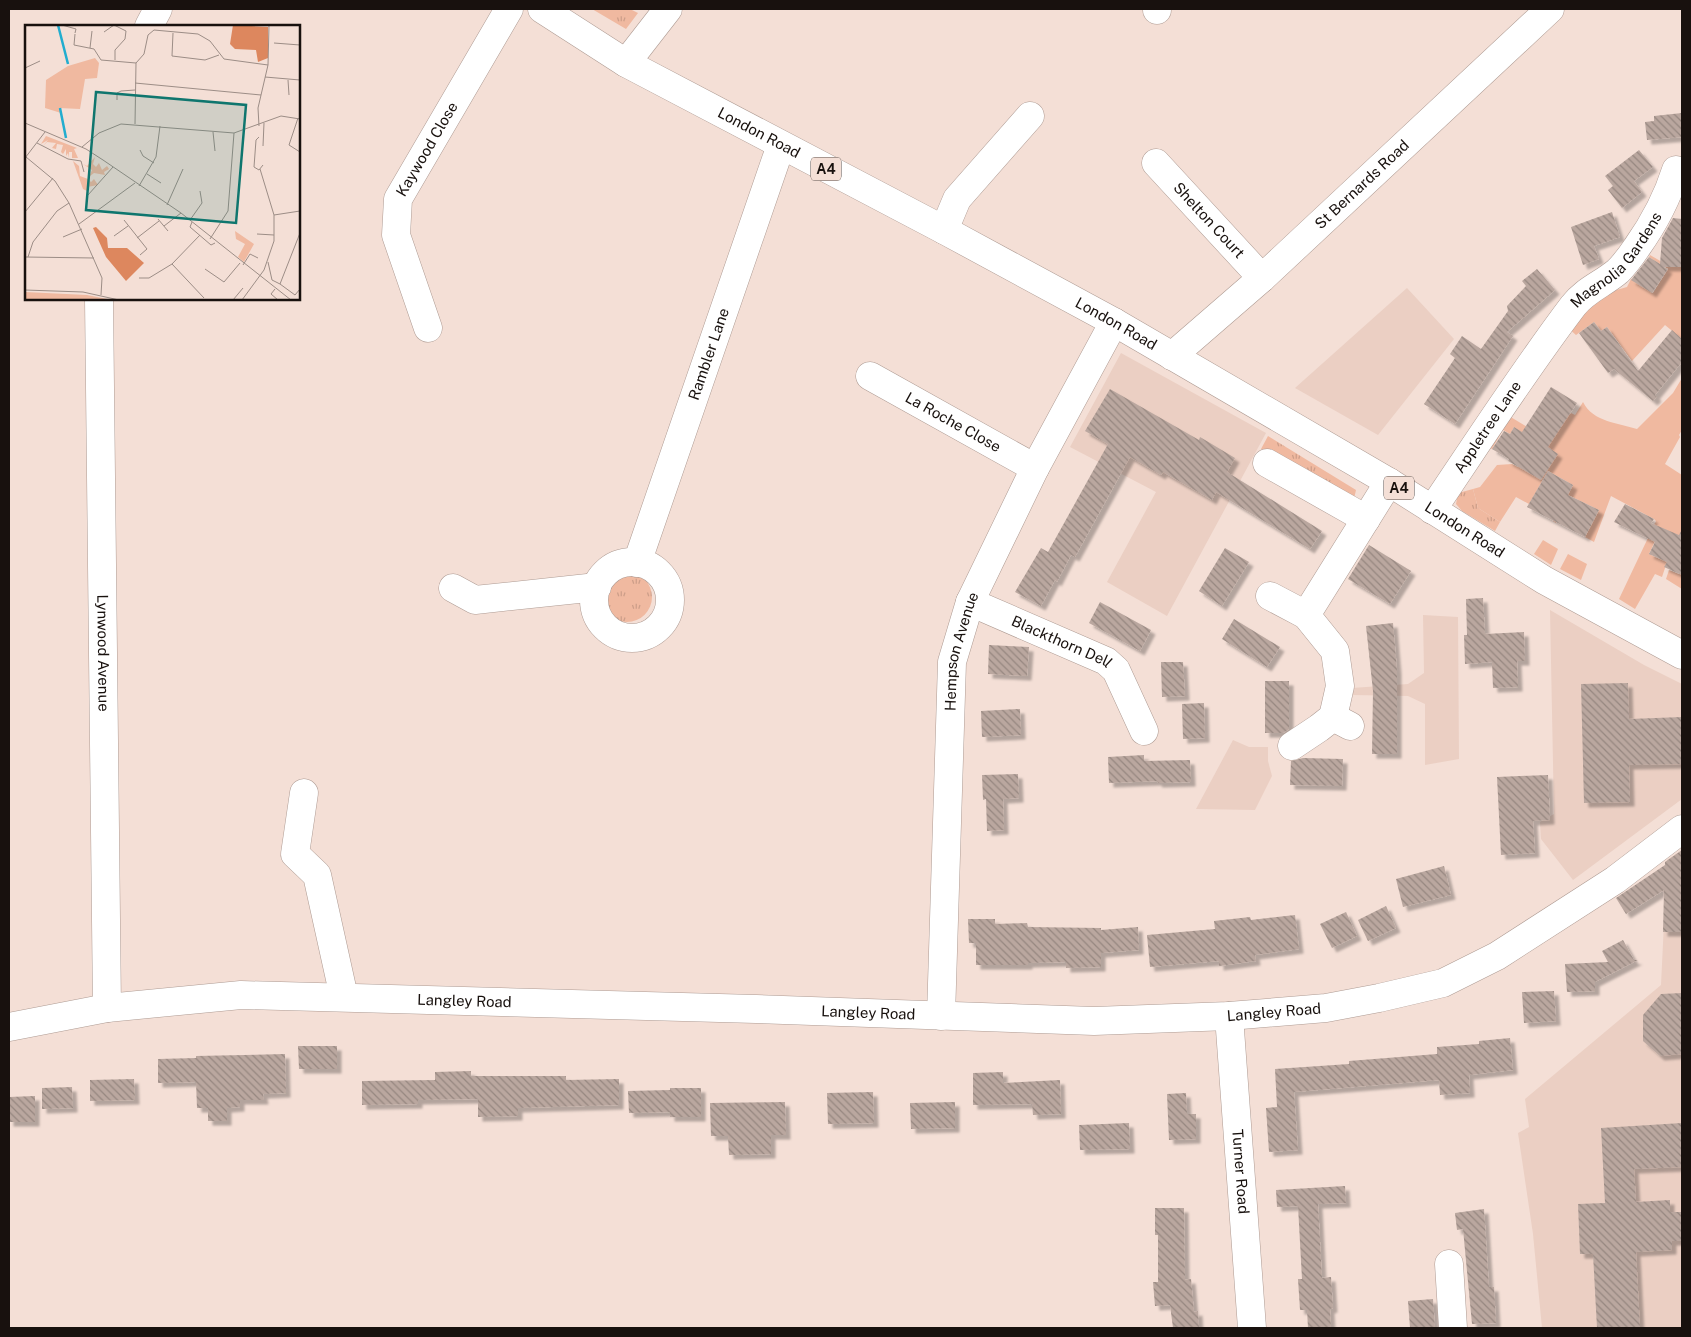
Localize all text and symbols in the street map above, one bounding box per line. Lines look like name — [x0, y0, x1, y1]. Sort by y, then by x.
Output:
inset map — [25, 25, 300, 300]
street label: Kaywood Close — [392, 99, 461, 199]
street label: London Road — [715, 104, 803, 161]
street label: St Bernards Road — [1311, 136, 1412, 232]
road number: A4 — [811, 157, 841, 180]
street label: Shelton Court — [1170, 179, 1248, 261]
street label: Magnolia Gardens — [1567, 209, 1665, 311]
street label: London Road — [1073, 294, 1160, 353]
street label: Rambler Lane — [685, 306, 732, 402]
street label: Appletree Lane — [1450, 378, 1524, 476]
street label: La Roche Close — [903, 388, 1004, 455]
road number: A4 — [1384, 476, 1414, 499]
street label: London Road — [1422, 498, 1508, 561]
street label: Hempson Avenue — [941, 589, 982, 711]
street label: Lynwood Avenue — [94, 594, 113, 712]
street label: Blackthorn Dell — [1009, 612, 1116, 671]
street label: Langley Road — [417, 991, 512, 1010]
street label: Langley Road — [1226, 999, 1322, 1024]
street label: Langley Road — [821, 1002, 916, 1023]
street label: Turner Road — [1229, 1129, 1253, 1215]

